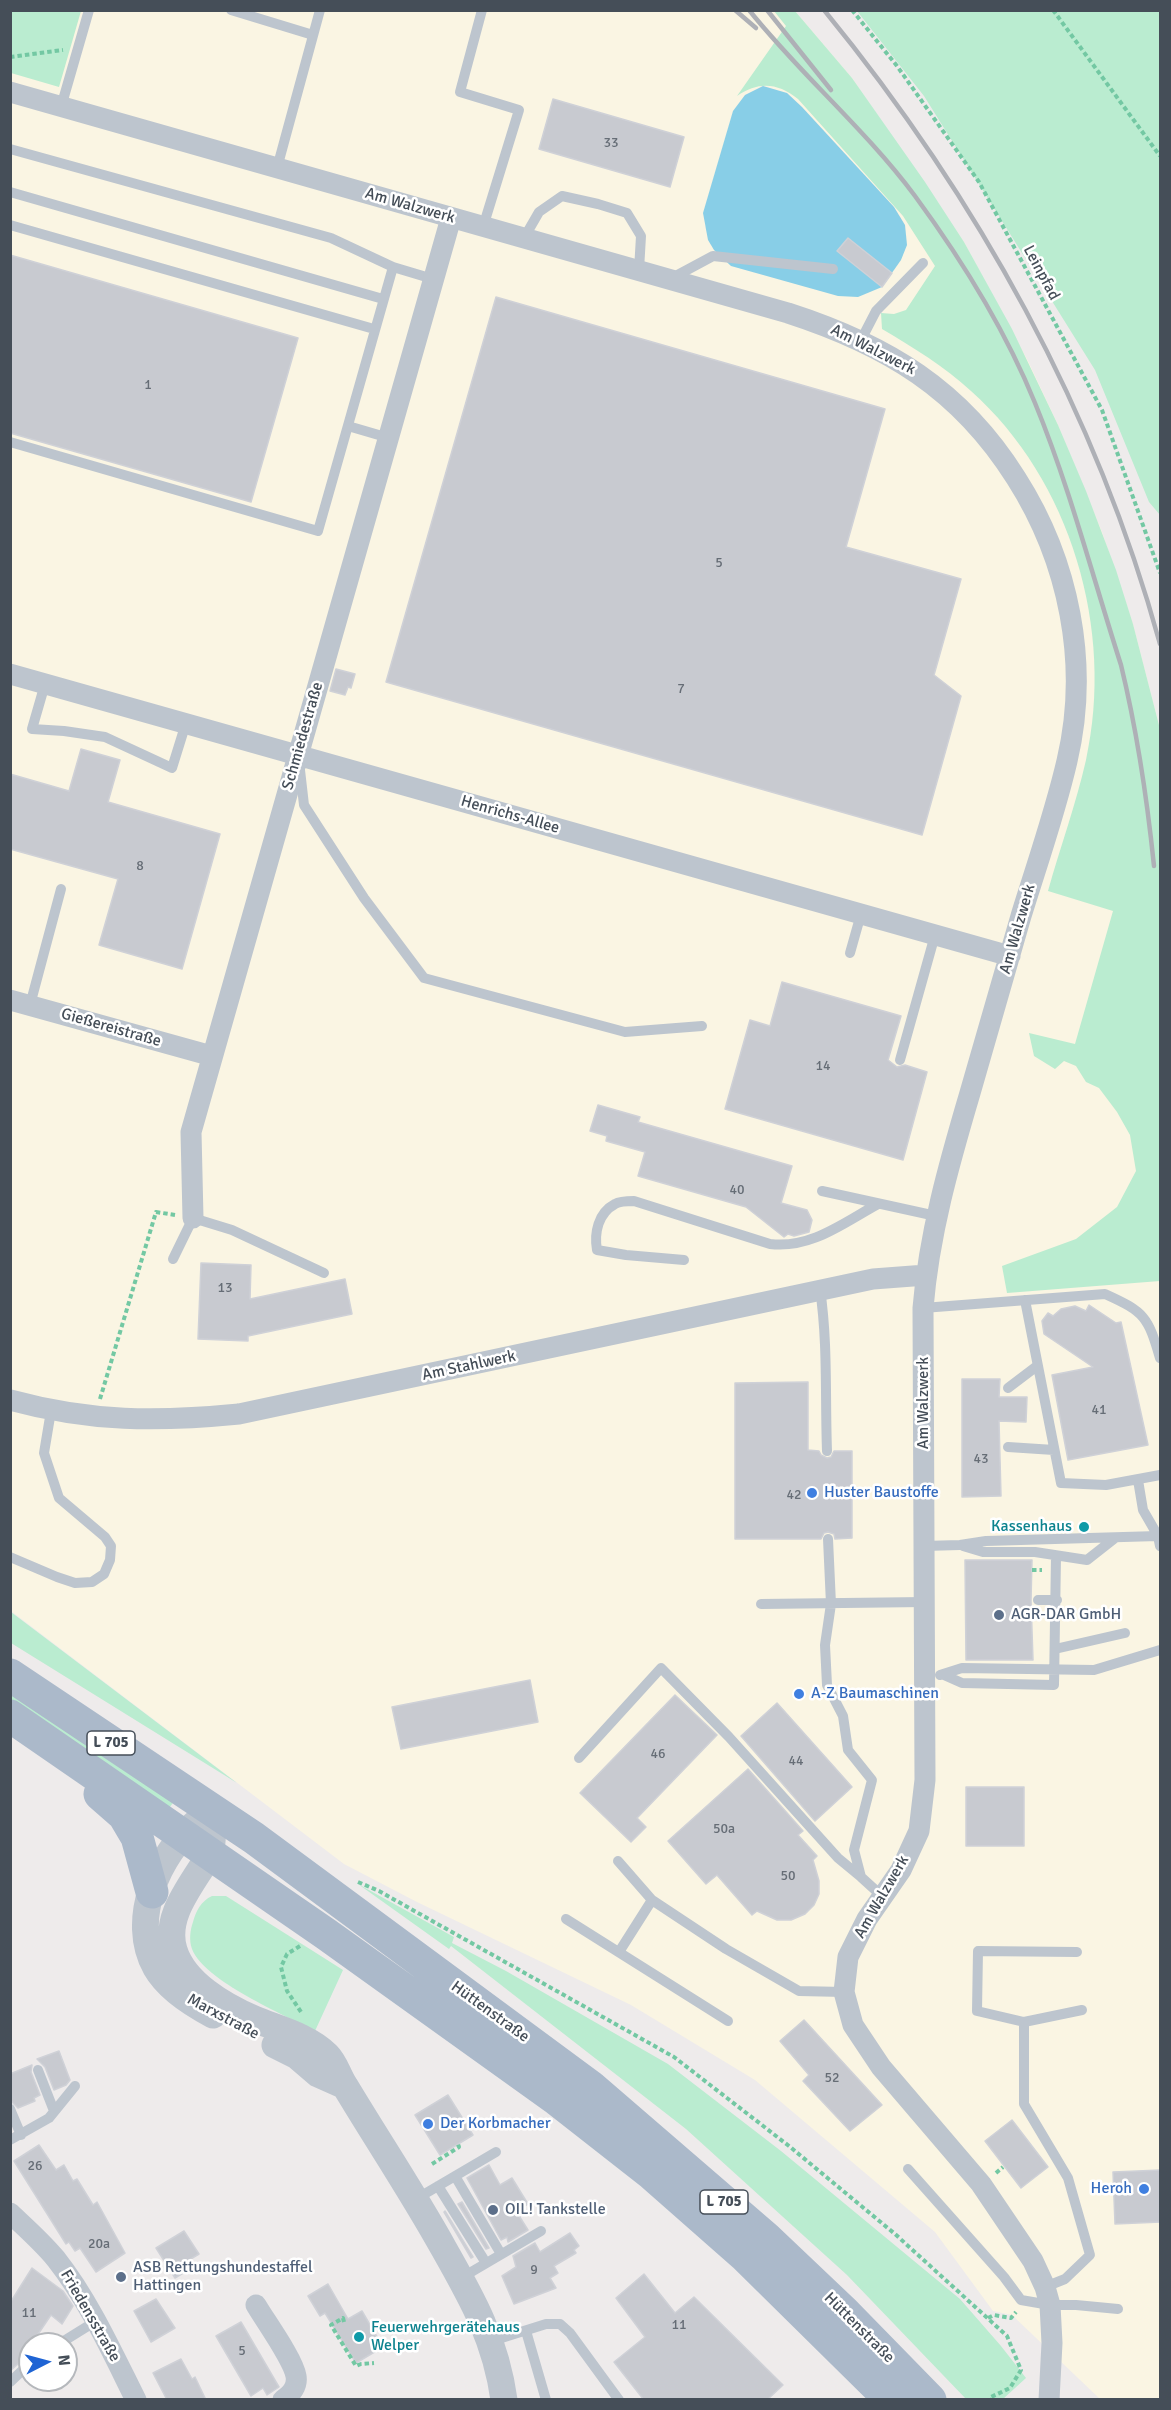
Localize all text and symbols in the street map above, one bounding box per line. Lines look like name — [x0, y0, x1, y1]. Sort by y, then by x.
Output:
house number: 33 — [603, 135, 619, 151]
street label: Am Walzwerk — [363, 184, 457, 228]
street label: Leinpfad — [1019, 242, 1063, 304]
street label: Am Walzwerk — [827, 320, 919, 380]
house number: 1 — [144, 377, 152, 393]
house number: 5 — [715, 555, 723, 571]
street label: Schmiedestraße — [278, 680, 328, 792]
house number: 7 — [677, 681, 685, 697]
street label: Henrichs-Allee — [459, 792, 561, 838]
house number: 8 — [136, 858, 144, 874]
street label: Am Walzwerk — [996, 882, 1040, 976]
street label: Gießereistraße — [59, 1005, 163, 1051]
house number: 14 — [815, 1058, 831, 1074]
house number: 40 — [729, 1182, 745, 1198]
house number: 13 — [217, 1280, 233, 1296]
street label: Am Stahlwerk — [420, 1347, 518, 1385]
street label: Am Walzwerk — [914, 1357, 934, 1449]
house number: 41 — [1091, 1402, 1107, 1418]
house number: 43 — [973, 1451, 989, 1467]
place label: Huster Baustoffe — [824, 1483, 939, 1503]
marker: Huster Baustoffe — [805, 1486, 819, 1500]
house number: 42 — [786, 1487, 802, 1503]
place label: Kassenhaus — [991, 1517, 1072, 1537]
marker: Kassenhaus — [1077, 1520, 1091, 1534]
place label: AGR-DAR GmbH — [1011, 1605, 1121, 1625]
marker: AGR-DAR GmbH — [992, 1608, 1006, 1622]
place label: A-Z Baumaschinen — [811, 1684, 939, 1704]
marker: A-Z Baumaschinen — [792, 1687, 806, 1701]
road number: L 705 — [87, 1731, 135, 1755]
house number: 46 — [650, 1746, 666, 1762]
house number: 44 — [788, 1753, 804, 1769]
house number: 50a — [713, 1821, 735, 1837]
street label: Am Walzwerk — [851, 1852, 913, 1942]
house number: 50 — [780, 1868, 796, 1884]
street label: Hüttenstraße — [447, 1977, 533, 2047]
street label: Marxstraße — [184, 1990, 262, 2044]
house number: 52 — [824, 2070, 840, 2086]
place label: Der Korbmacher — [440, 2114, 551, 2134]
marker: Der Korbmacher — [421, 2117, 435, 2131]
house number: 26 — [27, 2158, 43, 2174]
place label: Heroh — [1091, 2179, 1132, 2199]
marker: Heroh — [1137, 2182, 1151, 2196]
road number: L 705 — [700, 2190, 748, 2214]
place label: OIL! Tankstelle — [505, 2200, 606, 2220]
marker: OIL! Tankstelle — [486, 2203, 500, 2217]
house number: 20a — [88, 2236, 110, 2252]
place label: ASB Rettungshundestaffel Hattingen — [133, 2258, 313, 2296]
house number: 9 — [530, 2262, 538, 2278]
street label: Friedensstraße — [56, 2267, 124, 2365]
marker: ASB Rettungshundestaffel Hattingen — [114, 2270, 128, 2284]
street label: Hüttenstraße — [820, 2289, 898, 2367]
house number: 11 — [21, 2305, 37, 2321]
house number: 11 — [671, 2317, 687, 2333]
place label: Feuerwehrgerätehaus Welper — [371, 2318, 520, 2356]
marker: Feuerwehrgerätehaus Welper — [352, 2330, 366, 2344]
north arrow — [18, 2332, 78, 2392]
house number: 5 — [238, 2343, 246, 2359]
text: N — [53, 2354, 74, 2367]

